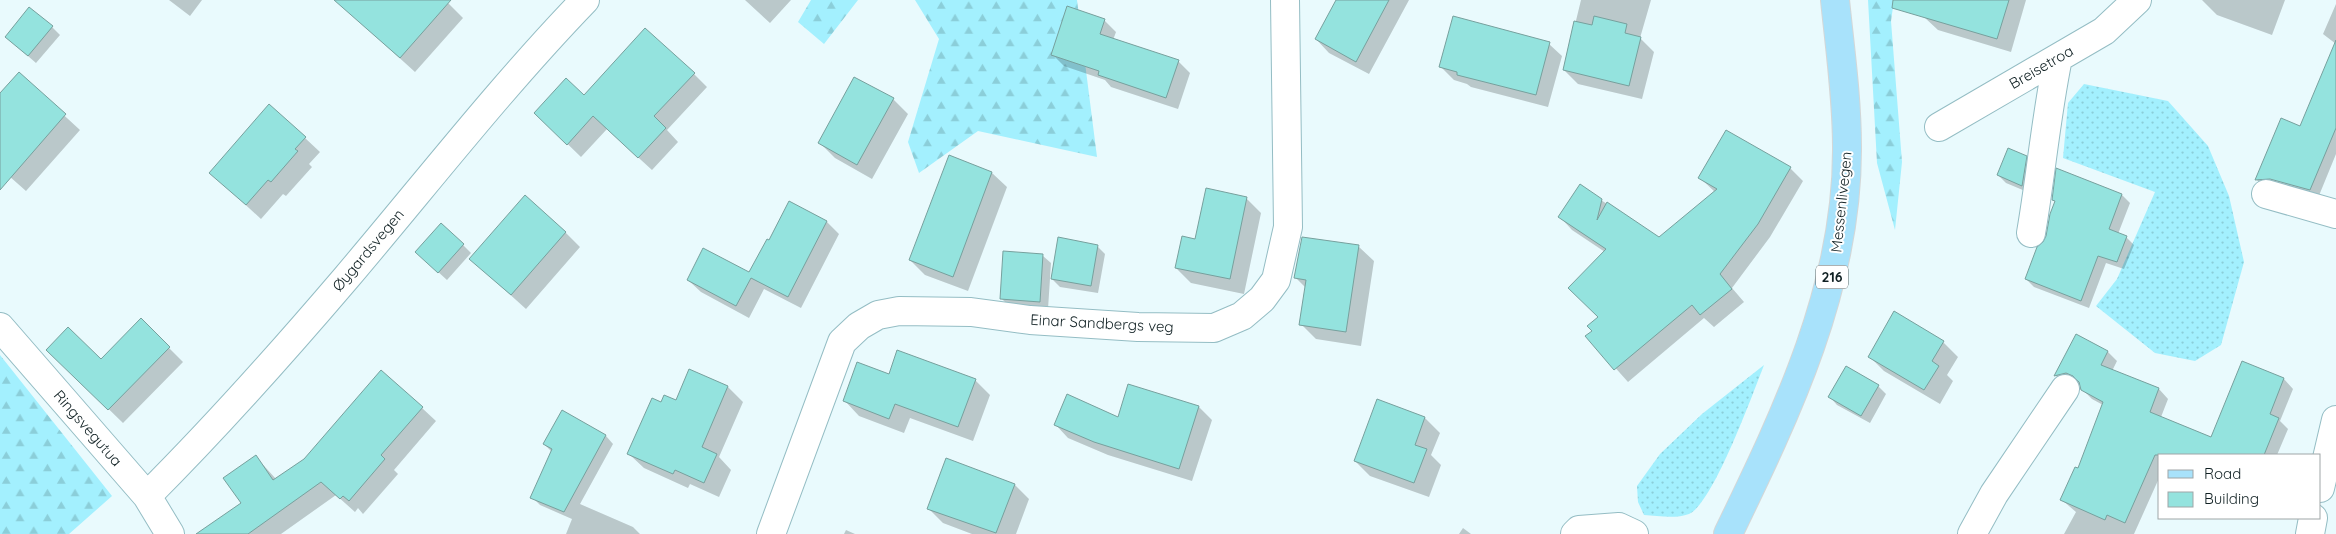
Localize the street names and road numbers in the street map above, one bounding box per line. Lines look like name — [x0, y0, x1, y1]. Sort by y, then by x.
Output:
street label: Breisetroa — [2005, 41, 2077, 93]
street label: Messenlivegen — [1826, 151, 1856, 253]
street label: Øygardsvegen — [328, 205, 408, 295]
road number: 216 — [1816, 266, 1848, 288]
street label: Einar Sandbergs veg — [1030, 310, 1174, 336]
street label: Ringsvegutua — [50, 386, 126, 470]

